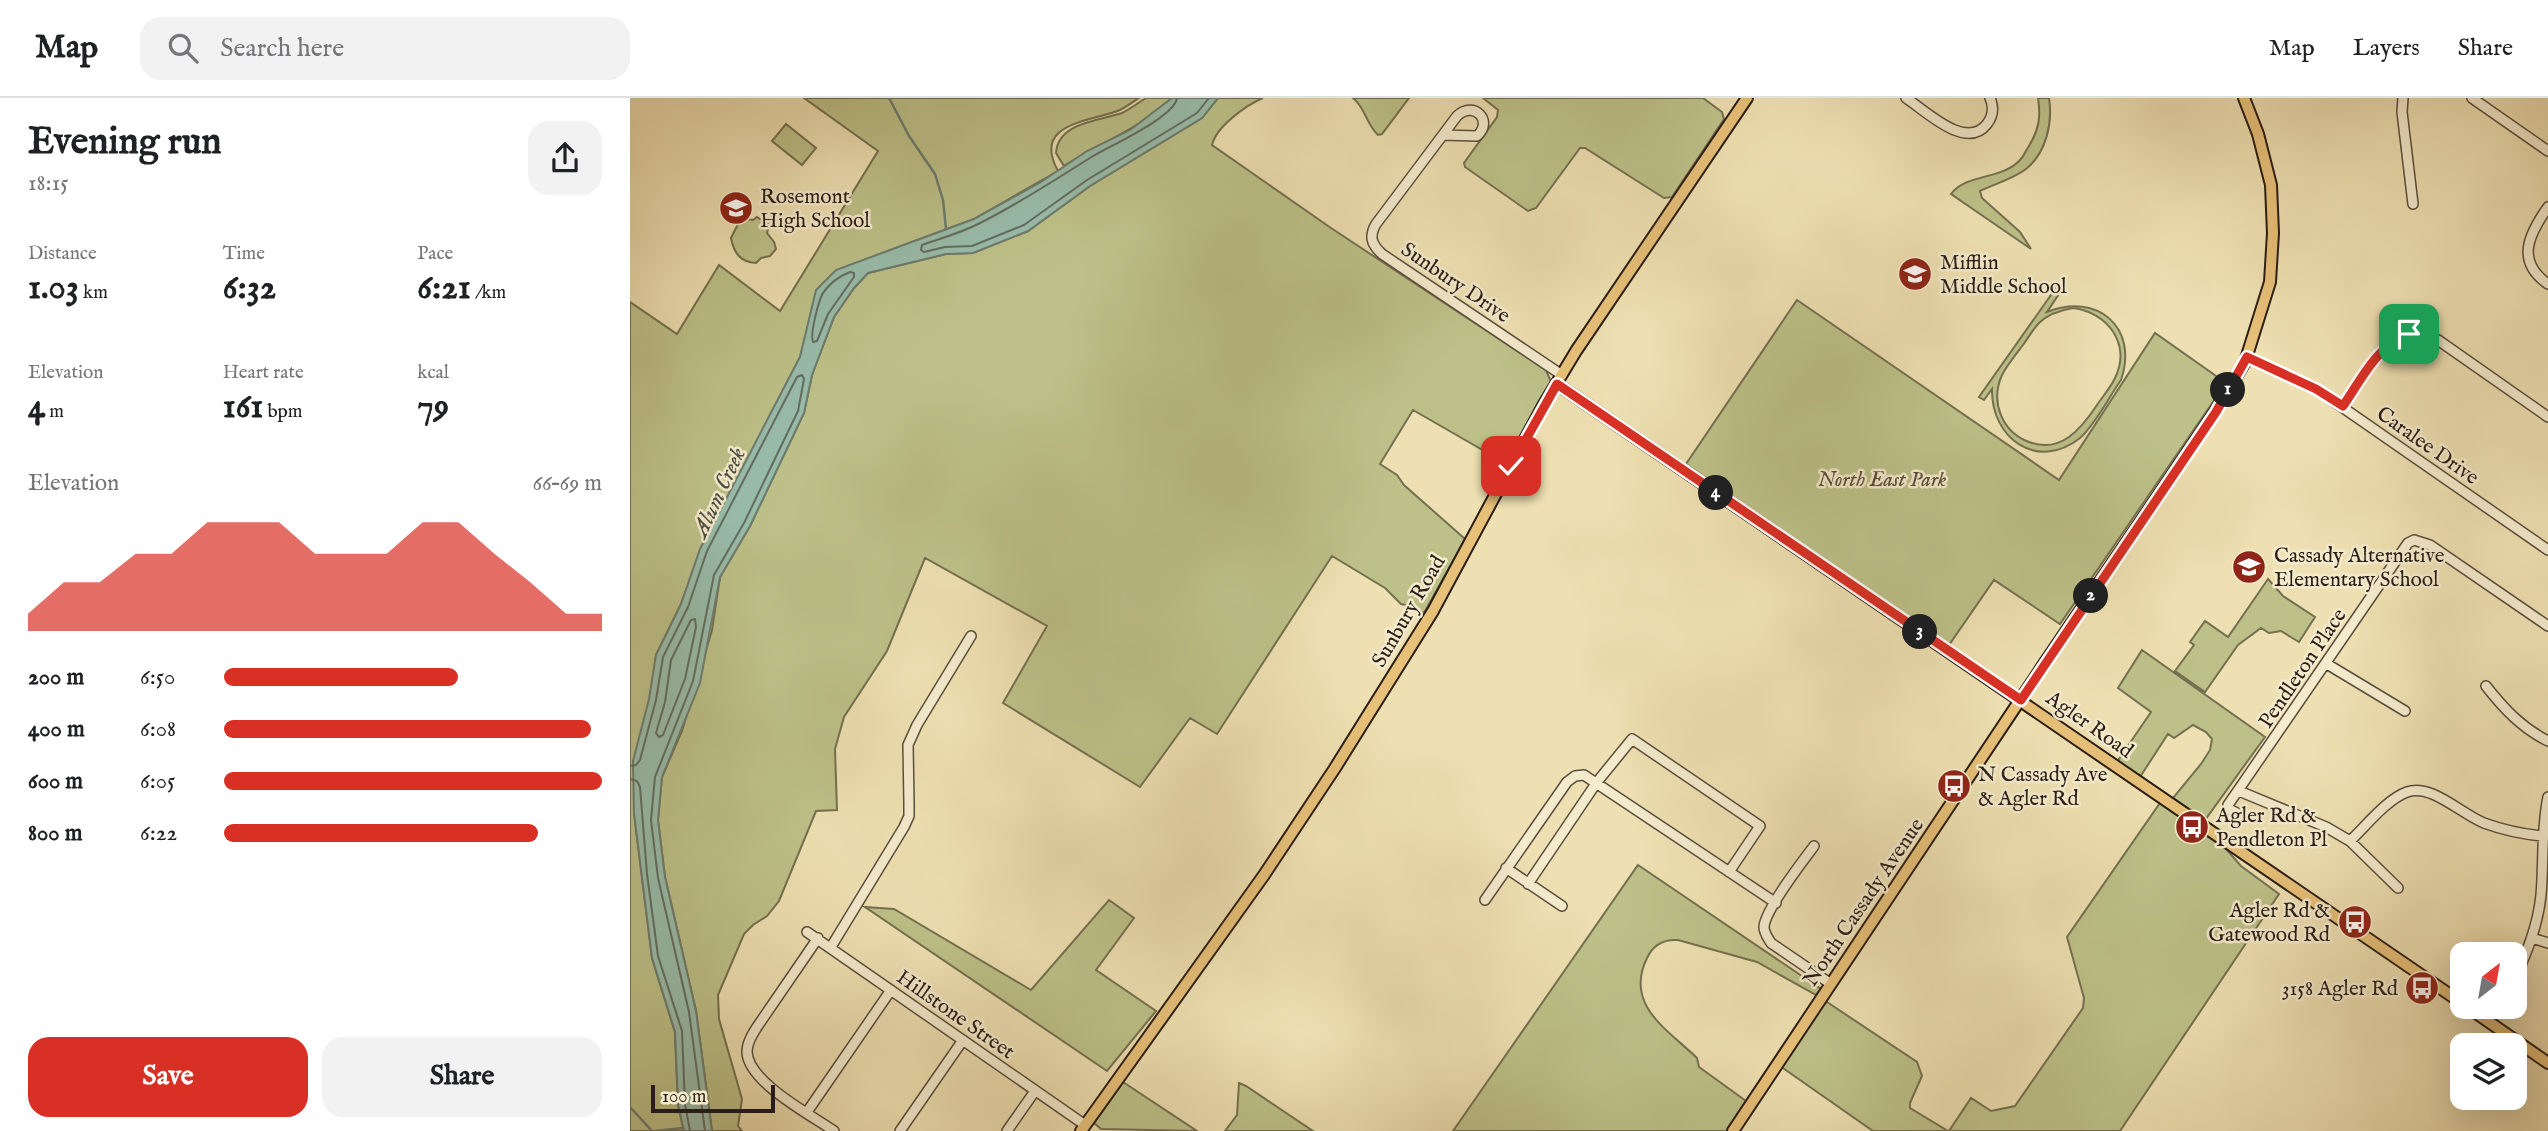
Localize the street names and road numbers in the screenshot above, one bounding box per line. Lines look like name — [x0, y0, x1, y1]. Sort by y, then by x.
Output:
street label: Sunbury Drive — [1395, 237, 1515, 330]
street label: Caralee Drive — [2371, 401, 2484, 492]
street label: Sunbury Road — [1366, 550, 1453, 673]
street label: Pendleton Place — [2253, 603, 2353, 734]
street label: Agler Road — [2039, 685, 2139, 766]
street label: North Cassady Avenue — [1798, 813, 1931, 992]
street label: Hillstone Street — [891, 964, 1020, 1066]

